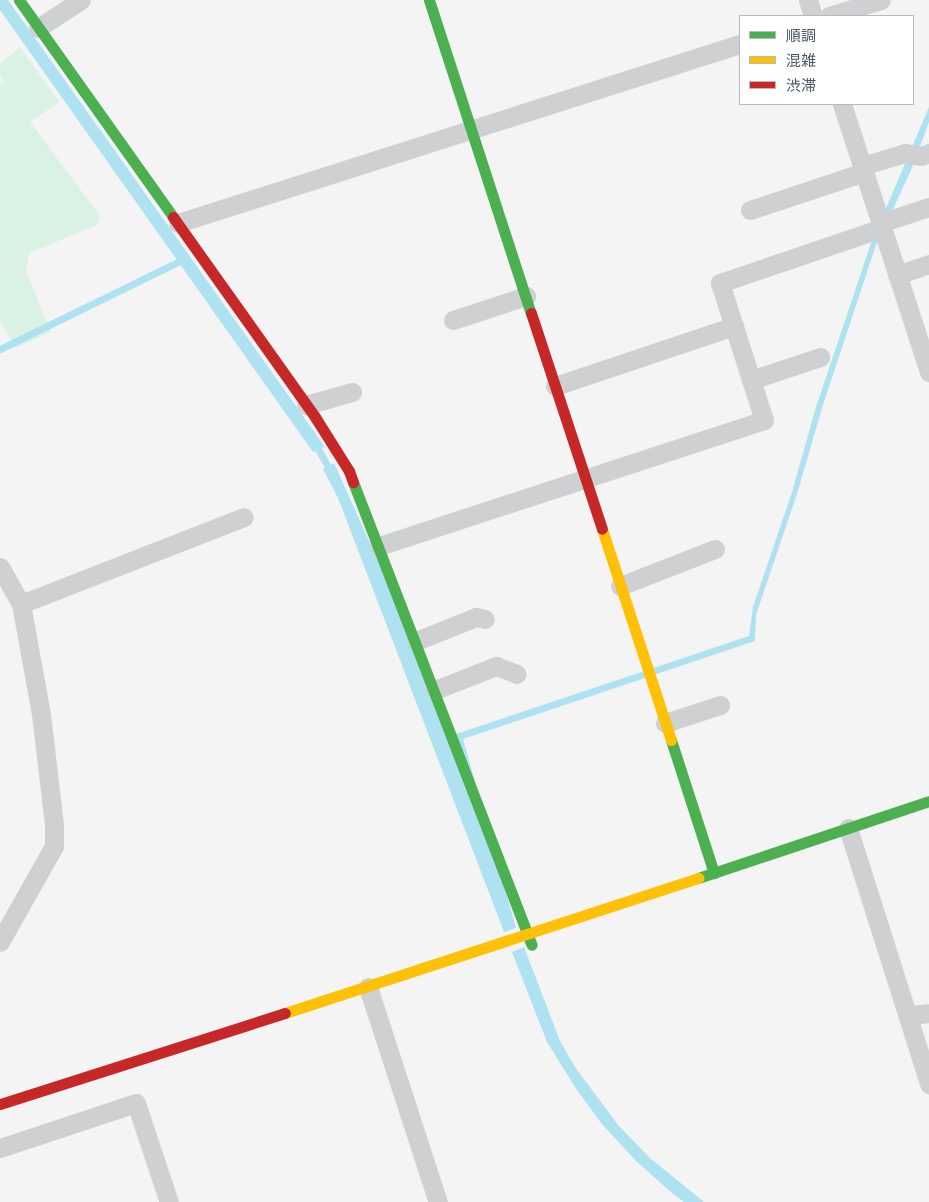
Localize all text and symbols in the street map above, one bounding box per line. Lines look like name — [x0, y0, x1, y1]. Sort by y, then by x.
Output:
legend — [739, 15, 914, 105]
text: 順調 — [786, 27, 816, 45]
text: 混雑 — [786, 52, 816, 70]
text: 渋滞 — [786, 77, 816, 95]

